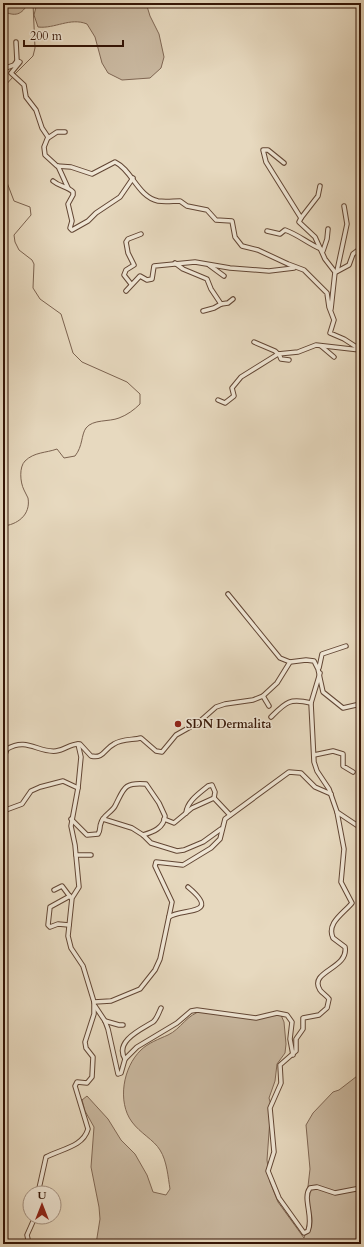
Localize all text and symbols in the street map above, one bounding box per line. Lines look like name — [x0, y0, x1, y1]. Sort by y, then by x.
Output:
scale bar — [24, 22, 123, 48]
text: 200 m — [30, 28, 63, 44]
place label: SDN Dermalita — [186, 716, 271, 732]
marker: SDN Dermalita — [173, 719, 183, 729]
north arrow — [22, 1185, 62, 1225]
text: U — [38, 1188, 47, 1203]

